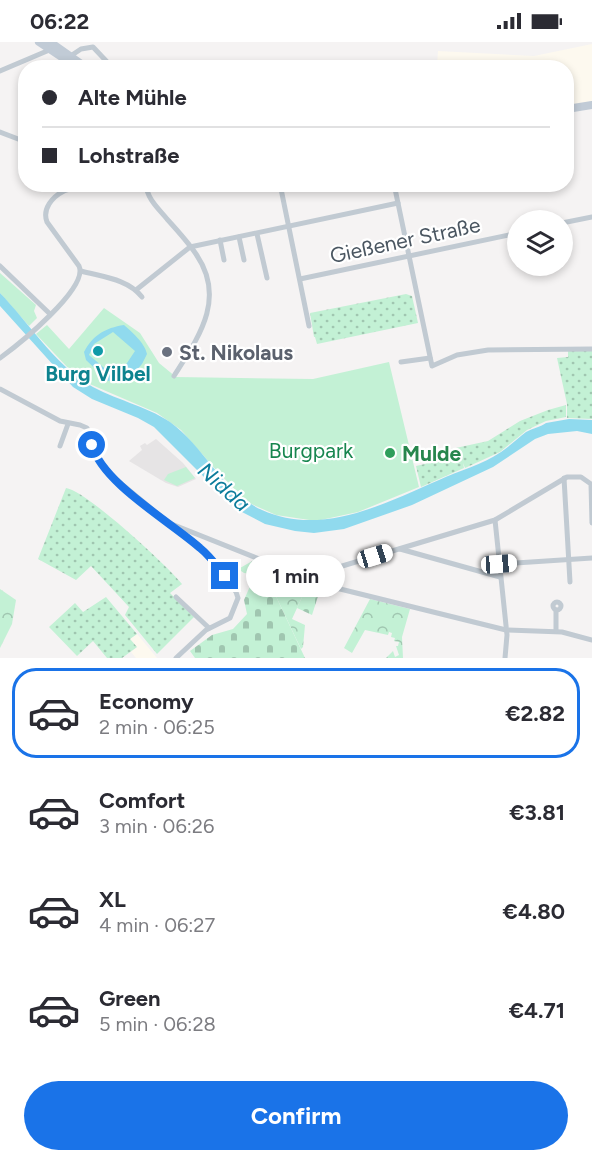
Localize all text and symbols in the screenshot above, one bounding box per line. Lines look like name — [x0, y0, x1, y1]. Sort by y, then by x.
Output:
text: 06:22 — [30, 8, 89, 35]
text: Alte Mühle — [78, 84, 187, 111]
text: Lohstraße — [78, 142, 179, 169]
map controls — [507, 210, 573, 276]
button: layers — [507, 210, 573, 276]
street label: Gießener Straße — [328, 212, 482, 268]
place label: St. Nikolaus — [179, 340, 293, 365]
marker: Burg Vilbel — [91, 344, 105, 358]
marker: St. Nikolaus — [160, 345, 174, 359]
place label: Burg Vilbel — [45, 361, 151, 386]
route start — [78, 431, 105, 458]
park label: Burgpark — [269, 438, 354, 463]
place label: Mulde — [402, 441, 462, 466]
marker: Mulde — [383, 446, 397, 460]
water label: Nidda — [192, 457, 256, 517]
car — [355, 542, 395, 570]
car — [480, 554, 518, 574]
callout: 1 min — [246, 555, 345, 597]
route end — [211, 562, 238, 589]
text: 1 min — [272, 564, 319, 588]
icon: car — [27, 686, 81, 740]
text: Economy — [99, 688, 194, 715]
text: €2.82 — [505, 700, 565, 727]
text: 2 min · 06:25 — [99, 715, 215, 739]
icon: car — [27, 785, 81, 839]
text: Comfort — [99, 787, 185, 814]
text: €3.81 — [509, 799, 565, 826]
text: 3 min · 06:26 — [99, 814, 214, 838]
icon: car — [27, 884, 81, 938]
text: XL — [99, 886, 126, 913]
text: €4.80 — [503, 898, 565, 925]
text: 4 min · 06:27 — [99, 913, 215, 937]
icon: car — [27, 983, 81, 1037]
text: Green — [99, 985, 161, 1012]
text: €4.71 — [509, 997, 565, 1024]
text: 5 min · 06:28 — [99, 1012, 216, 1036]
button: Confirm — [24, 1081, 568, 1150]

